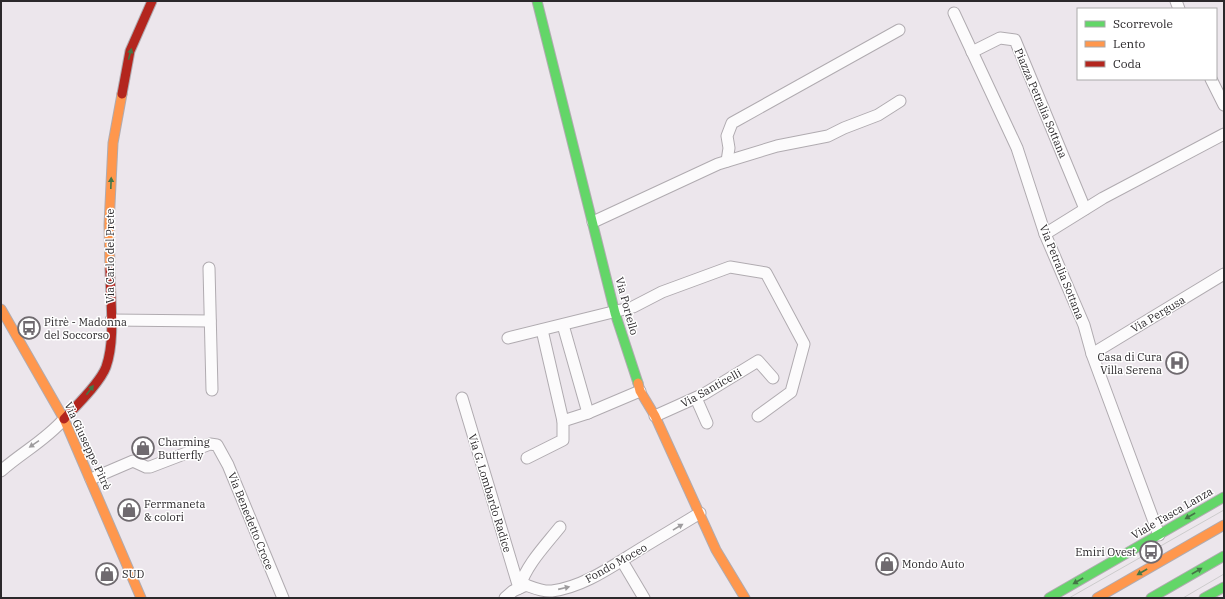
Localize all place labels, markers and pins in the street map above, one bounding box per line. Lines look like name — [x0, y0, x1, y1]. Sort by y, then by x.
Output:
bus stop icon: Pitrè - Madonna del Soccorso — [16, 315, 42, 341]
place label: Pitrè - Madonna del Soccorso — [44, 315, 127, 342]
place label: Casa di Cura Villa Serena — [1098, 350, 1162, 377]
hospital icon: Casa di Cura Villa Serena — [1164, 350, 1190, 376]
shop icon: Charming Butterfly — [130, 435, 156, 461]
place label: Charming Butterfly — [158, 435, 210, 462]
shop icon: Ferrmaneta & colori — [116, 497, 142, 523]
place label: Ferrmaneta & colori — [144, 497, 205, 524]
bus stop icon: Emiri Ovest — [1138, 539, 1164, 565]
place label: Emiri Ovest — [1075, 545, 1136, 559]
shop icon: Mondo Auto — [874, 551, 900, 577]
place label: Mondo Auto — [902, 557, 965, 571]
shop icon: SUD — [94, 561, 120, 587]
place label: SUD — [122, 567, 145, 581]

